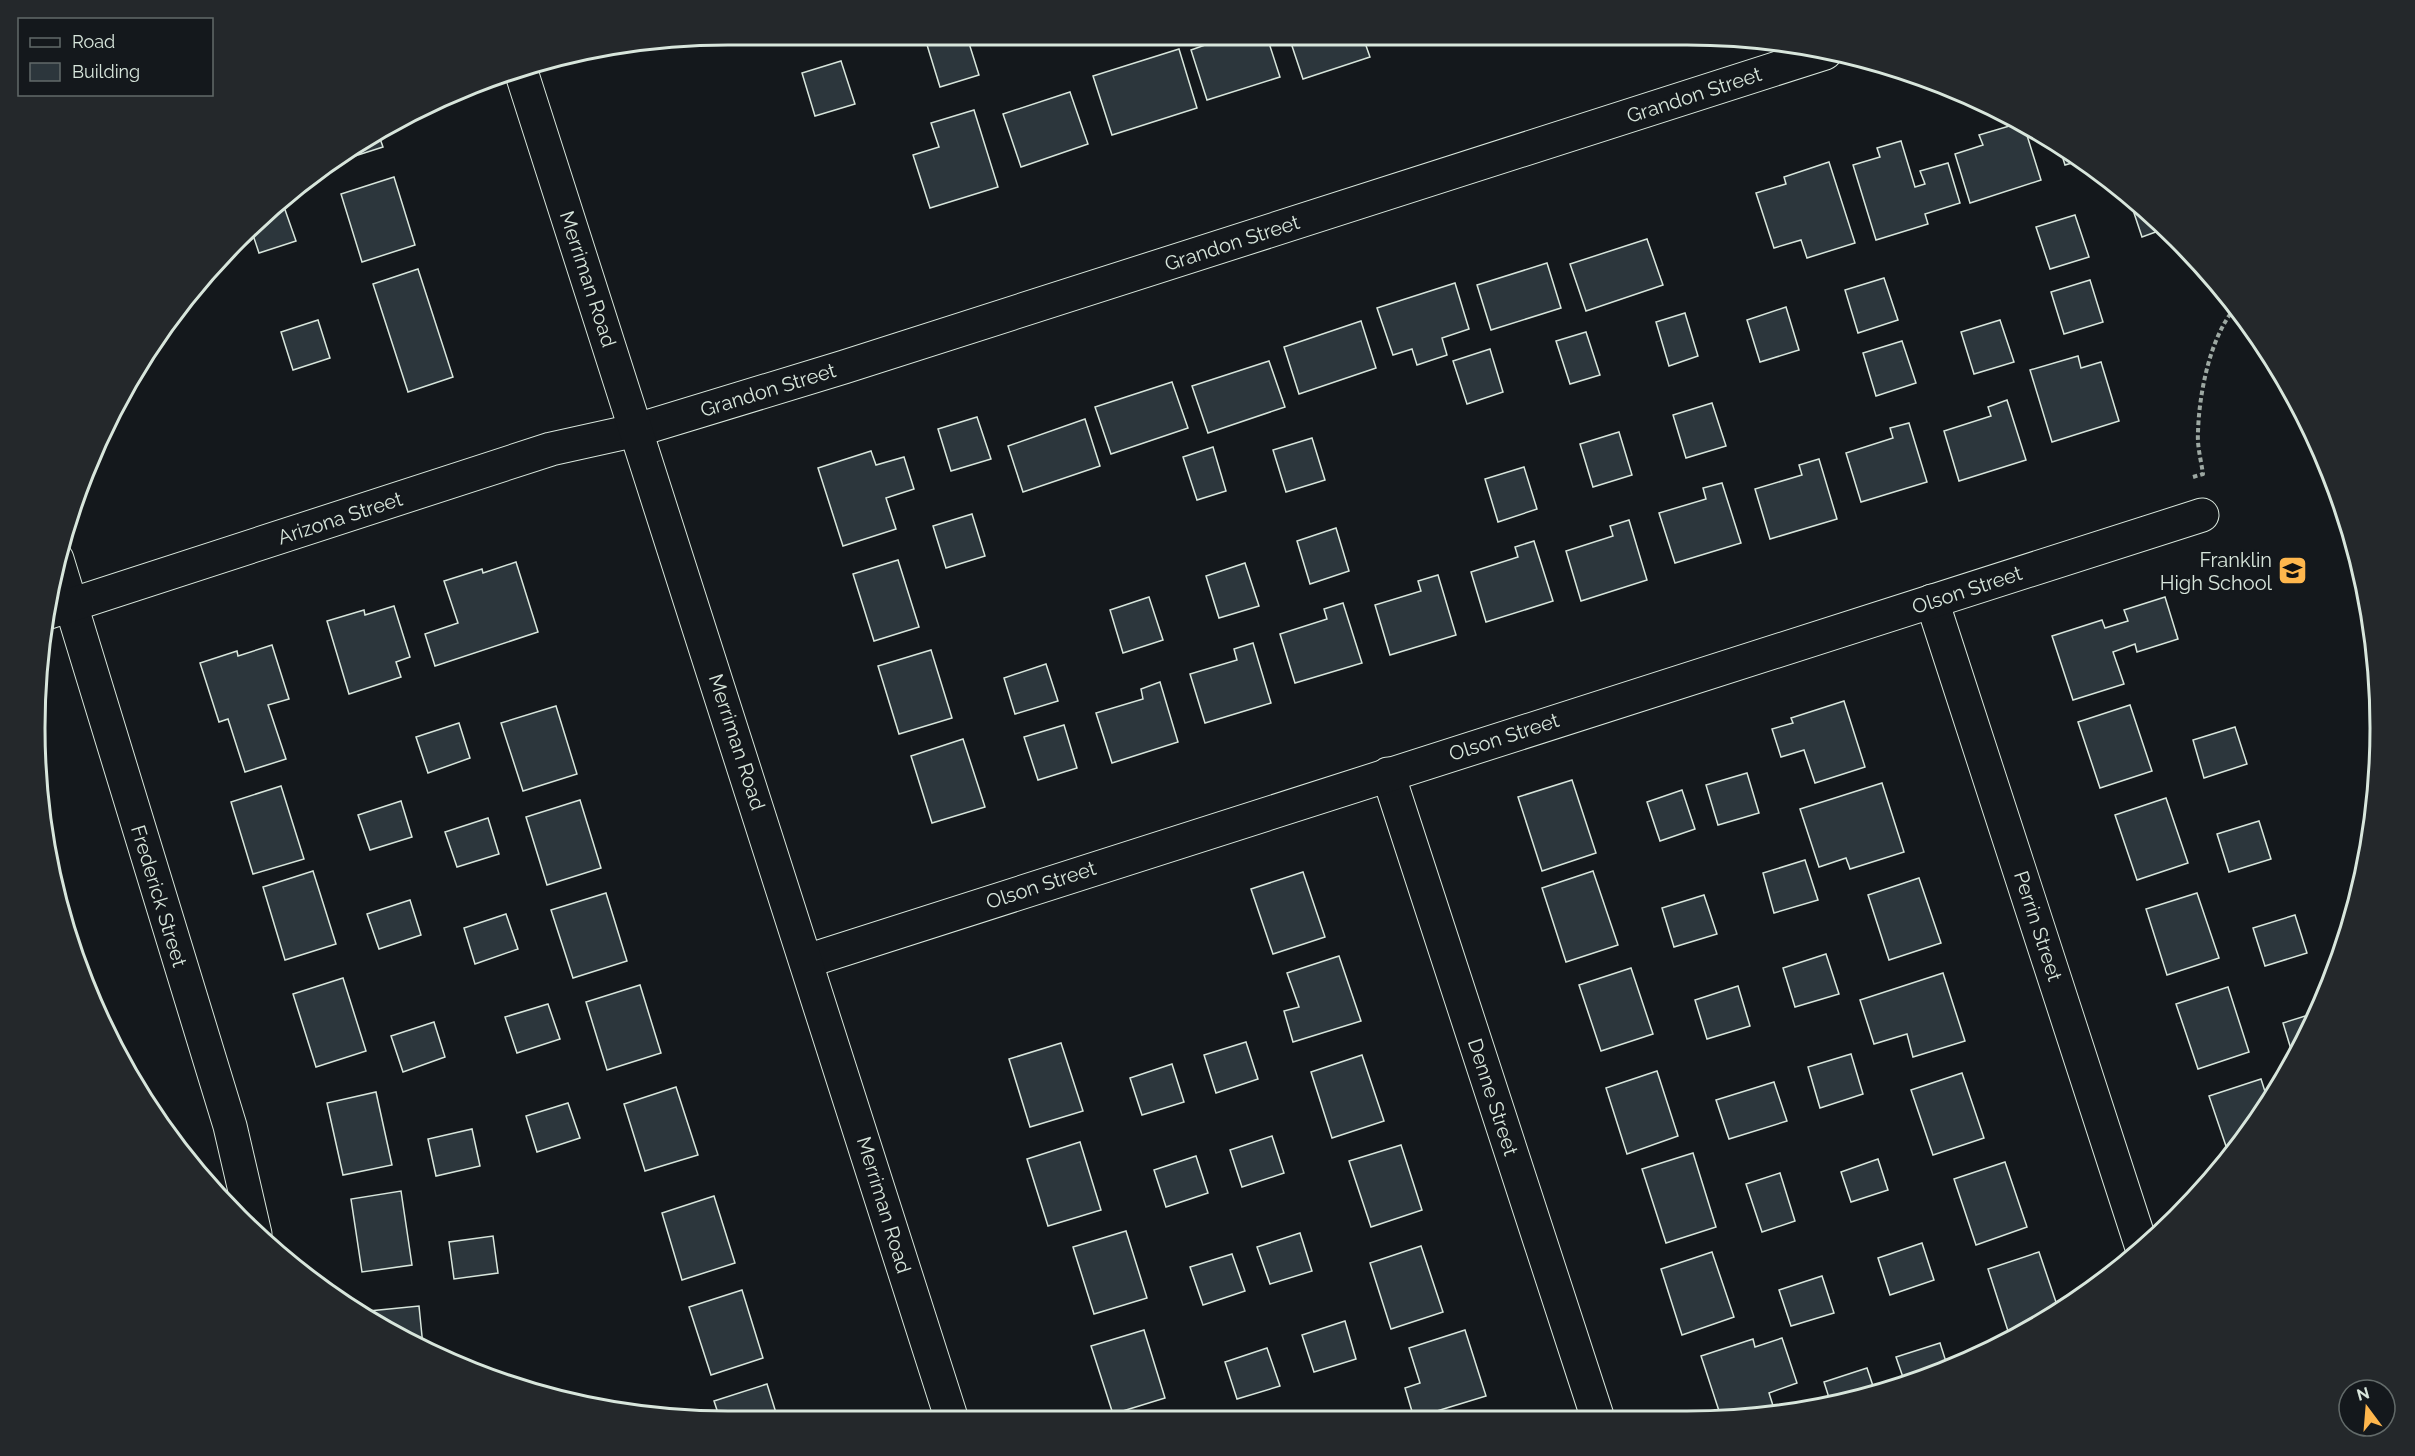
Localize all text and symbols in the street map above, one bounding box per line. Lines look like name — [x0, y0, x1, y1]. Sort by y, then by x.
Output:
legend — [18, 18, 213, 96]
text: Road — [72, 31, 115, 52]
text: Building — [72, 61, 140, 82]
street label: Grandon Street — [1624, 62, 1765, 128]
street label: Merriman Road — [555, 208, 621, 350]
street label: Grandon Street — [1162, 210, 1303, 276]
street label: Grandon Street — [697, 358, 839, 422]
street label: Arizona Street — [275, 486, 406, 549]
place label: Franklin High School — [2160, 548, 2273, 595]
school or university icon: Franklin High School — [2277, 555, 2309, 587]
street label: Olson Street — [1909, 561, 2025, 619]
street label: Merriman Road — [704, 671, 770, 813]
street label: Olson Street — [1446, 708, 1562, 766]
street label: Frederick Street — [126, 822, 192, 970]
street label: Olson Street — [983, 856, 1099, 914]
street label: Perrin Street — [2009, 868, 2067, 984]
street label: Denne Street — [1463, 1035, 1523, 1159]
street label: Merriman Road — [852, 1134, 916, 1276]
north arrow — [2337, 1378, 2397, 1438]
text: N — [2355, 1383, 2371, 1405]

